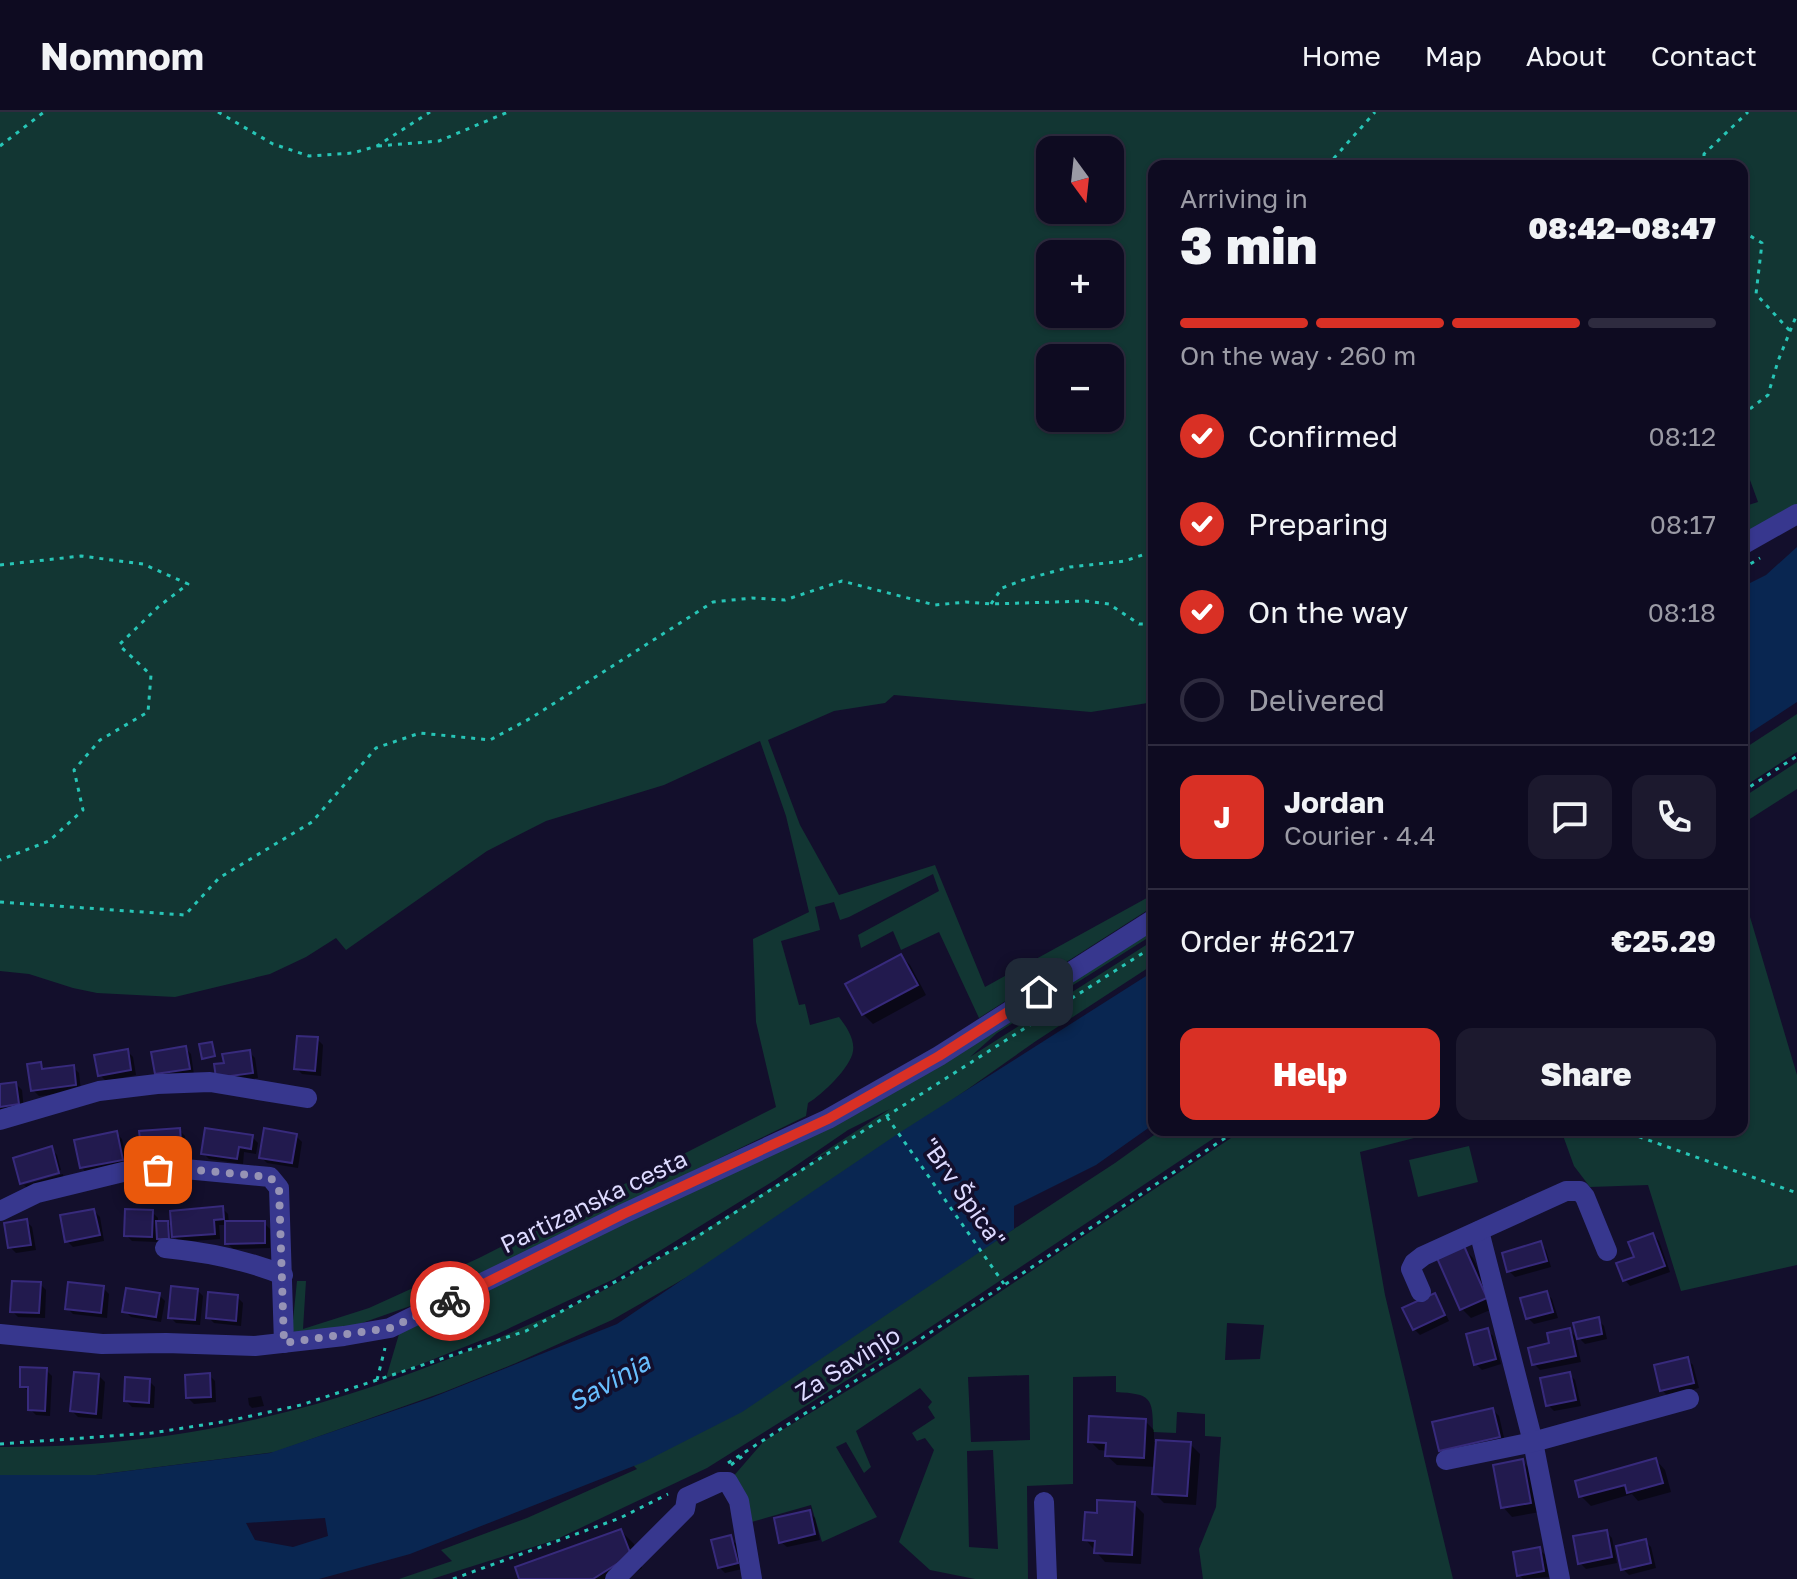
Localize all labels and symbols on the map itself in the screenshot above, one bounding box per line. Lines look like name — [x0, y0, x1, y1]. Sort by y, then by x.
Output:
north arrow — [1036, 136, 1124, 224]
pin — [1005, 958, 1073, 1026]
street label: "Brv Špica" — [916, 1132, 1013, 1253]
pin — [124, 1136, 192, 1204]
street label: Partizanska cesta — [495, 1143, 691, 1258]
courier — [410, 1261, 490, 1341]
street label: Za Savinjo — [790, 1319, 905, 1406]
water label: Savinja — [562, 1345, 657, 1417]

